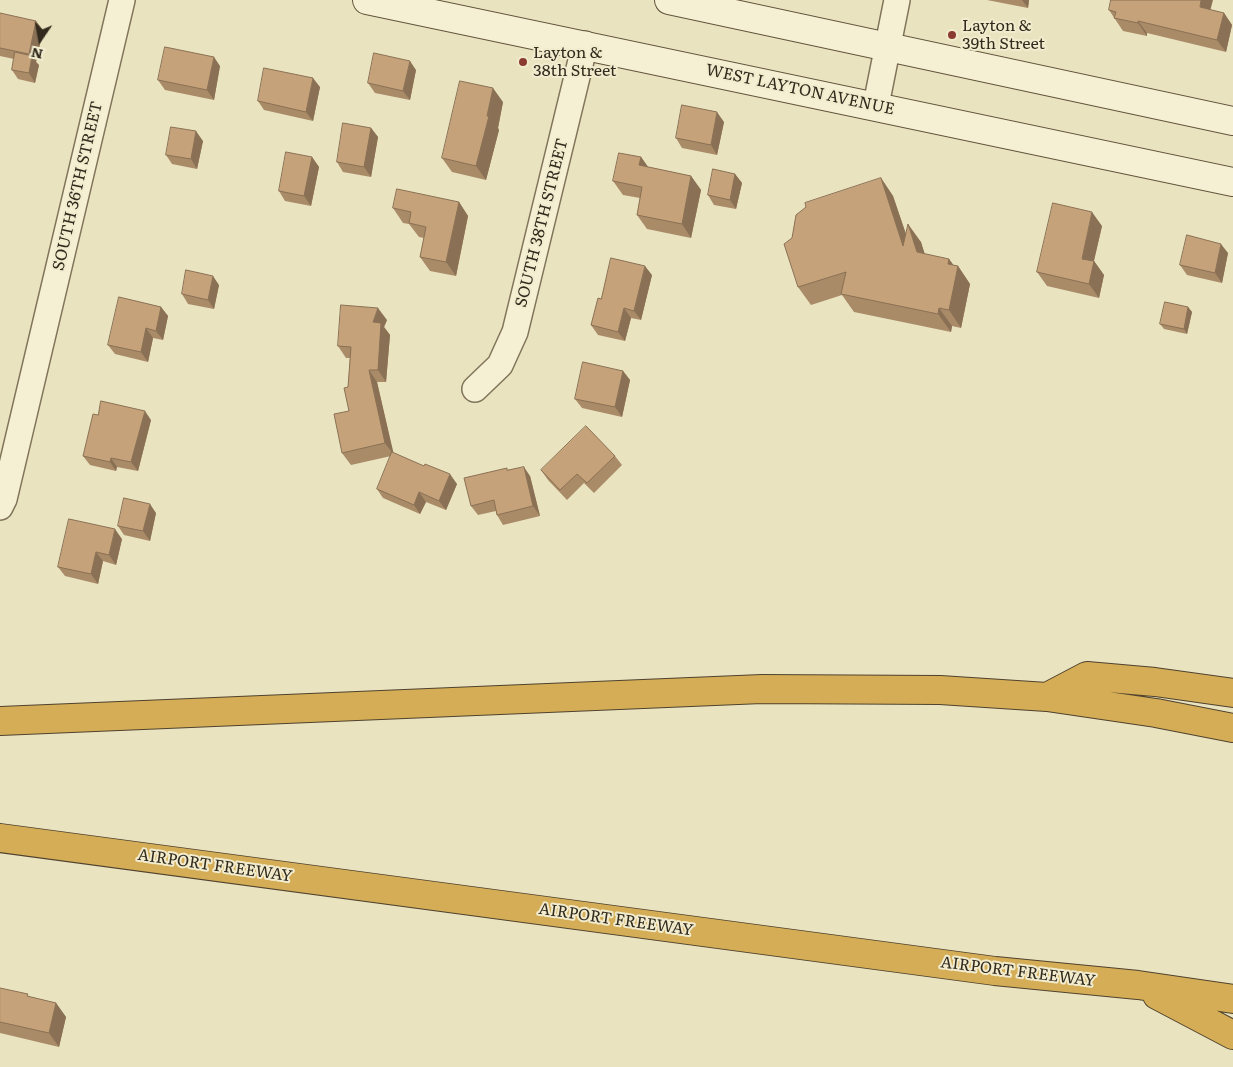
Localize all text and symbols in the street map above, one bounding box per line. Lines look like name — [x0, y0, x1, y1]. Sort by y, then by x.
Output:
north arrow — [15, 15, 65, 65]
place label: Layton & 39th Street — [962, 16, 1045, 54]
marker: Layton & 39th Street — [946, 29, 958, 41]
place label: Layton & 38th Street — [533, 43, 617, 81]
text: N — [29, 44, 45, 66]
marker: Layton & 38th Street — [517, 56, 529, 68]
street label: WEST LAYTON AVENUE — [704, 61, 896, 119]
street label: SOUTH 36TH STREET — [49, 99, 107, 273]
street label: SOUTH 38TH STREET — [512, 137, 572, 309]
street label: AIRPORT FREEWAY — [136, 846, 294, 886]
street label: AIRPORT FREEWAY — [537, 900, 695, 940]
street label: AIRPORT FREEWAY — [939, 953, 1097, 991]

